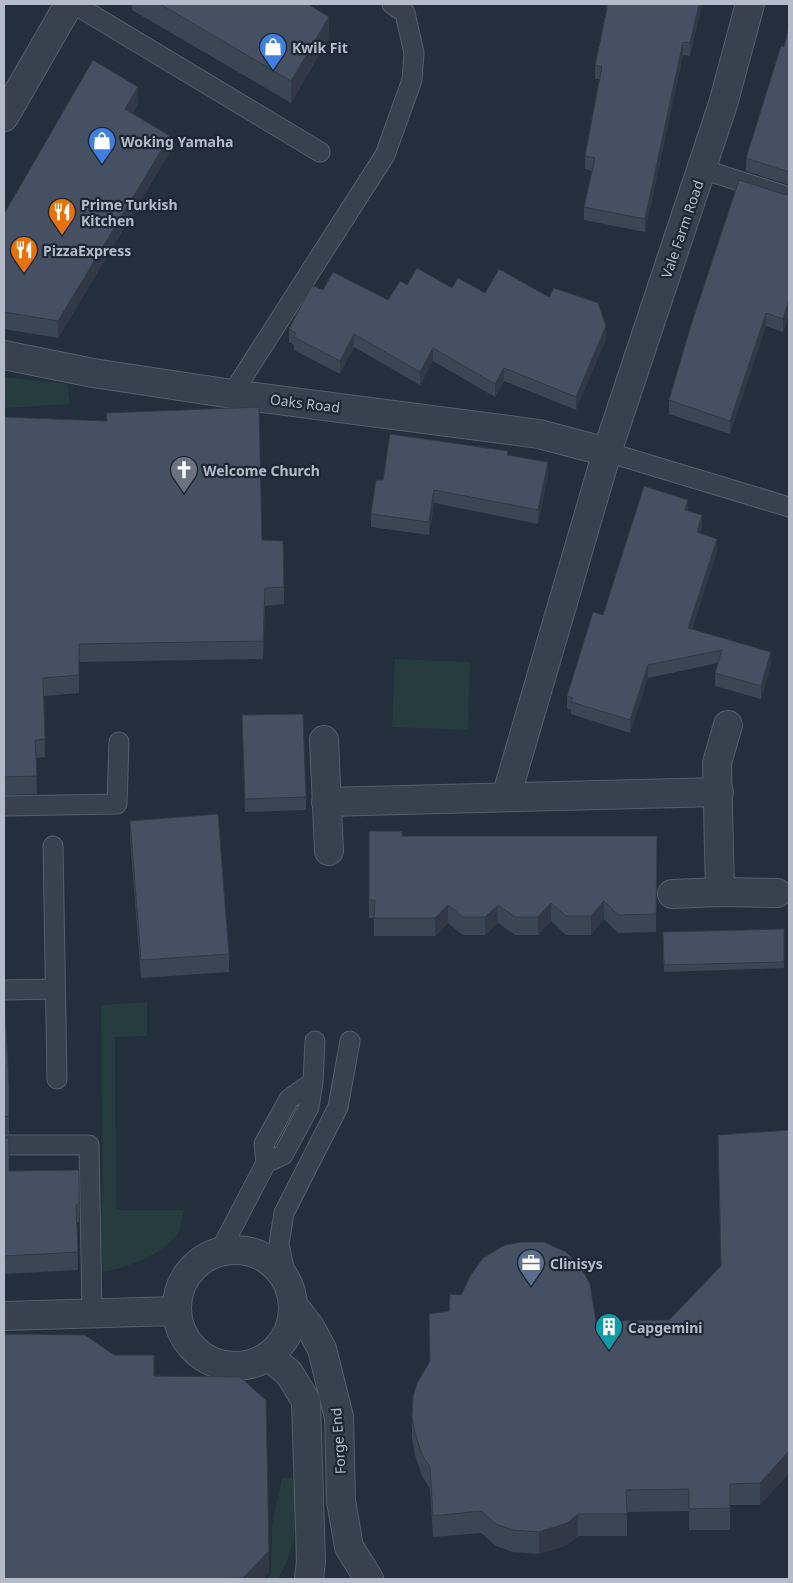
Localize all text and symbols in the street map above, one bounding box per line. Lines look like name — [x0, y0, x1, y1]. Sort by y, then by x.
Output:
shop icon: Kwik Fit — [258, 32, 288, 71]
place label: Kwik Fit — [292, 38, 348, 57]
shop icon: Woking Yamaha — [87, 126, 117, 165]
place label: Woking Yamaha — [121, 132, 233, 151]
street label: Vale Farm Road — [656, 177, 708, 281]
place label: Prime Turkish Kitchen — [81, 195, 178, 230]
restaurant icon: Prime Turkish Kitchen — [47, 197, 77, 236]
restaurant icon: PizzaExpress — [9, 235, 39, 274]
place label: PizzaExpress — [43, 241, 131, 260]
street label: Oaks Road — [269, 389, 341, 417]
church icon: Welcome Church — [169, 455, 199, 494]
place label: Welcome Church — [203, 461, 320, 480]
office icon: Clinisys — [516, 1248, 546, 1287]
place label: Clinisys — [550, 1254, 603, 1273]
building icon: Capgemini — [594, 1312, 624, 1351]
place label: Capgemini — [628, 1318, 703, 1337]
street label: Forge End — [326, 1407, 350, 1475]

